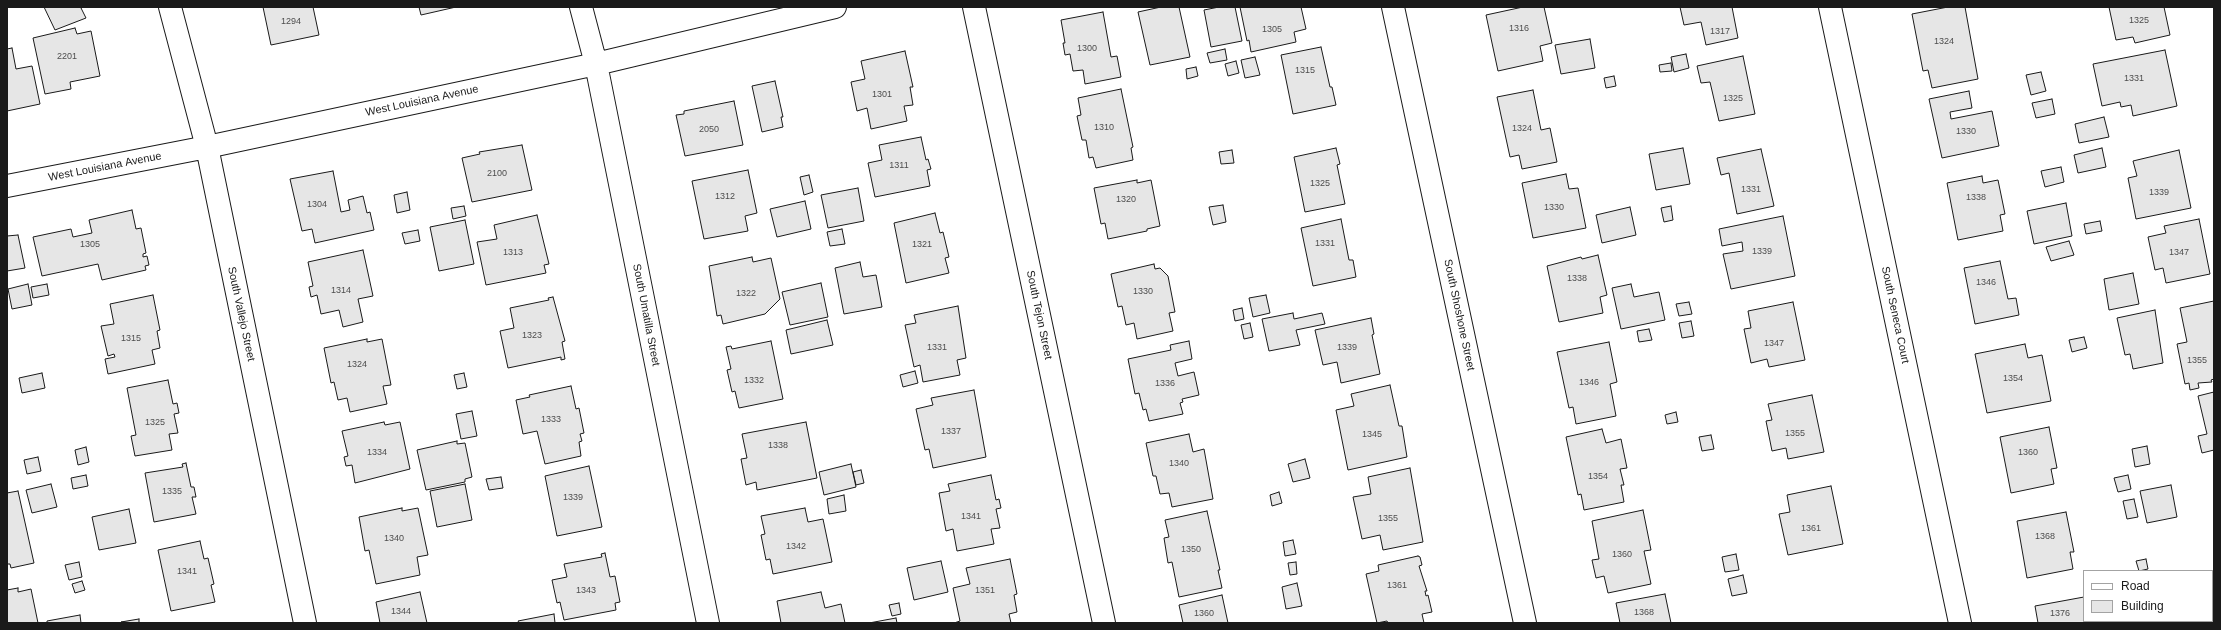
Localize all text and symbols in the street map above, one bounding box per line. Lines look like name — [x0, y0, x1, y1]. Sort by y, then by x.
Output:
house number: 1325 — [2129, 16, 2149, 26]
house number: 1294 — [281, 17, 301, 27]
house number: 1316 — [1509, 24, 1529, 34]
house number: 1305 — [1262, 25, 1282, 35]
house number: 1317 — [1710, 27, 1730, 37]
house number: 1324 — [1934, 37, 1954, 47]
house number: 1300 — [1077, 44, 1097, 54]
house number: 2201 — [57, 52, 77, 62]
house number: 1315 — [1295, 66, 1315, 76]
house number: 1331 — [2124, 74, 2144, 84]
street label: West Louisiana Avenue — [364, 83, 480, 119]
house number: 1301 — [872, 90, 892, 100]
house number: 1325 — [1723, 94, 1743, 104]
house number: 1310 — [1094, 123, 1114, 133]
house number: 1324 — [1512, 124, 1532, 134]
house number: 2050 — [699, 125, 719, 135]
house number: 1330 — [1956, 127, 1976, 137]
street label: West Louisiana Avenue — [47, 150, 163, 184]
house number: 1311 — [889, 161, 909, 171]
house number: 2100 — [487, 169, 507, 179]
house number: 1325 — [1310, 179, 1330, 189]
house number: 1331 — [1741, 185, 1761, 195]
house number: 1339 — [2149, 188, 2169, 198]
house number: 1312 — [715, 192, 735, 202]
house number: 1338 — [1966, 193, 1986, 203]
house number: 1320 — [1116, 195, 1136, 205]
house number: 1304 — [307, 200, 327, 210]
house number: 1330 — [1544, 203, 1564, 213]
house number: 1331 — [1315, 239, 1335, 249]
house number: 1305 — [80, 240, 100, 250]
house number: 1321 — [912, 240, 932, 250]
house number: 1339 — [1752, 247, 1772, 257]
house number: 1313 — [503, 248, 523, 258]
house number: 1347 — [2169, 248, 2189, 258]
street label: South Shoshone Street — [1441, 258, 1477, 372]
street label: South Umatilla Street — [630, 263, 662, 367]
street label: South Vallejo Street — [225, 265, 257, 363]
street label: South Seneca Court — [1878, 265, 1912, 365]
street label: South Tejon Street — [1023, 269, 1055, 361]
house number: 1338 — [1567, 274, 1587, 284]
house number: 1346 — [1976, 278, 1996, 288]
house number: 1314 — [331, 286, 351, 296]
house number: 1330 — [1133, 287, 1153, 297]
house number: 1322 — [736, 289, 756, 299]
house number: 1323 — [522, 331, 542, 341]
house number: 1315 — [121, 334, 141, 344]
house number: 1347 — [1764, 339, 1784, 349]
house number: 1331 — [927, 343, 947, 353]
house number: 1339 — [1337, 343, 1357, 353]
house number: 1355 — [2187, 356, 2207, 366]
house number: 1324 — [347, 360, 367, 370]
house number: 1354 — [2003, 374, 2023, 384]
house number: 1332 — [744, 376, 764, 386]
house number: 1346 — [1579, 378, 1599, 388]
house number: 1336 — [1155, 379, 1175, 389]
house number: 1333 — [541, 415, 561, 425]
house number: 1325 — [145, 418, 165, 428]
house number: 1337 — [941, 427, 961, 437]
house number: 1355 — [1785, 429, 1805, 439]
house number: 1345 — [1362, 430, 1382, 440]
house number: 1338 — [768, 441, 788, 451]
house number: 1334 — [367, 448, 387, 458]
house number: 1360 — [2018, 448, 2038, 458]
house number: 1340 — [1169, 459, 1189, 469]
house number: 1354 — [1588, 472, 1608, 482]
house number: 1335 — [162, 487, 182, 497]
house number: 1339 — [563, 493, 583, 503]
house number: 1341 — [961, 512, 981, 522]
house number: 1355 — [1378, 514, 1398, 524]
house number: 1361 — [1801, 524, 1821, 534]
house number: 1368 — [2035, 532, 2055, 542]
house number: 1340 — [384, 534, 404, 544]
house number: 1342 — [786, 542, 806, 552]
house number: 1350 — [1181, 545, 1201, 555]
house number: 1360 — [1612, 550, 1632, 560]
house number: 1341 — [177, 567, 197, 577]
legend — [2083, 570, 2213, 622]
text: Road — [2121, 579, 2150, 593]
house number: 1361 — [1387, 581, 1407, 591]
house number: 1343 — [576, 586, 596, 596]
house number: 1351 — [975, 586, 995, 596]
text: Building — [2121, 599, 2164, 613]
house number: 1344 — [391, 607, 411, 617]
house number: 1368 — [1634, 608, 1654, 618]
house number: 1360 — [1194, 609, 1214, 619]
house number: 1376 — [2050, 609, 2070, 619]

